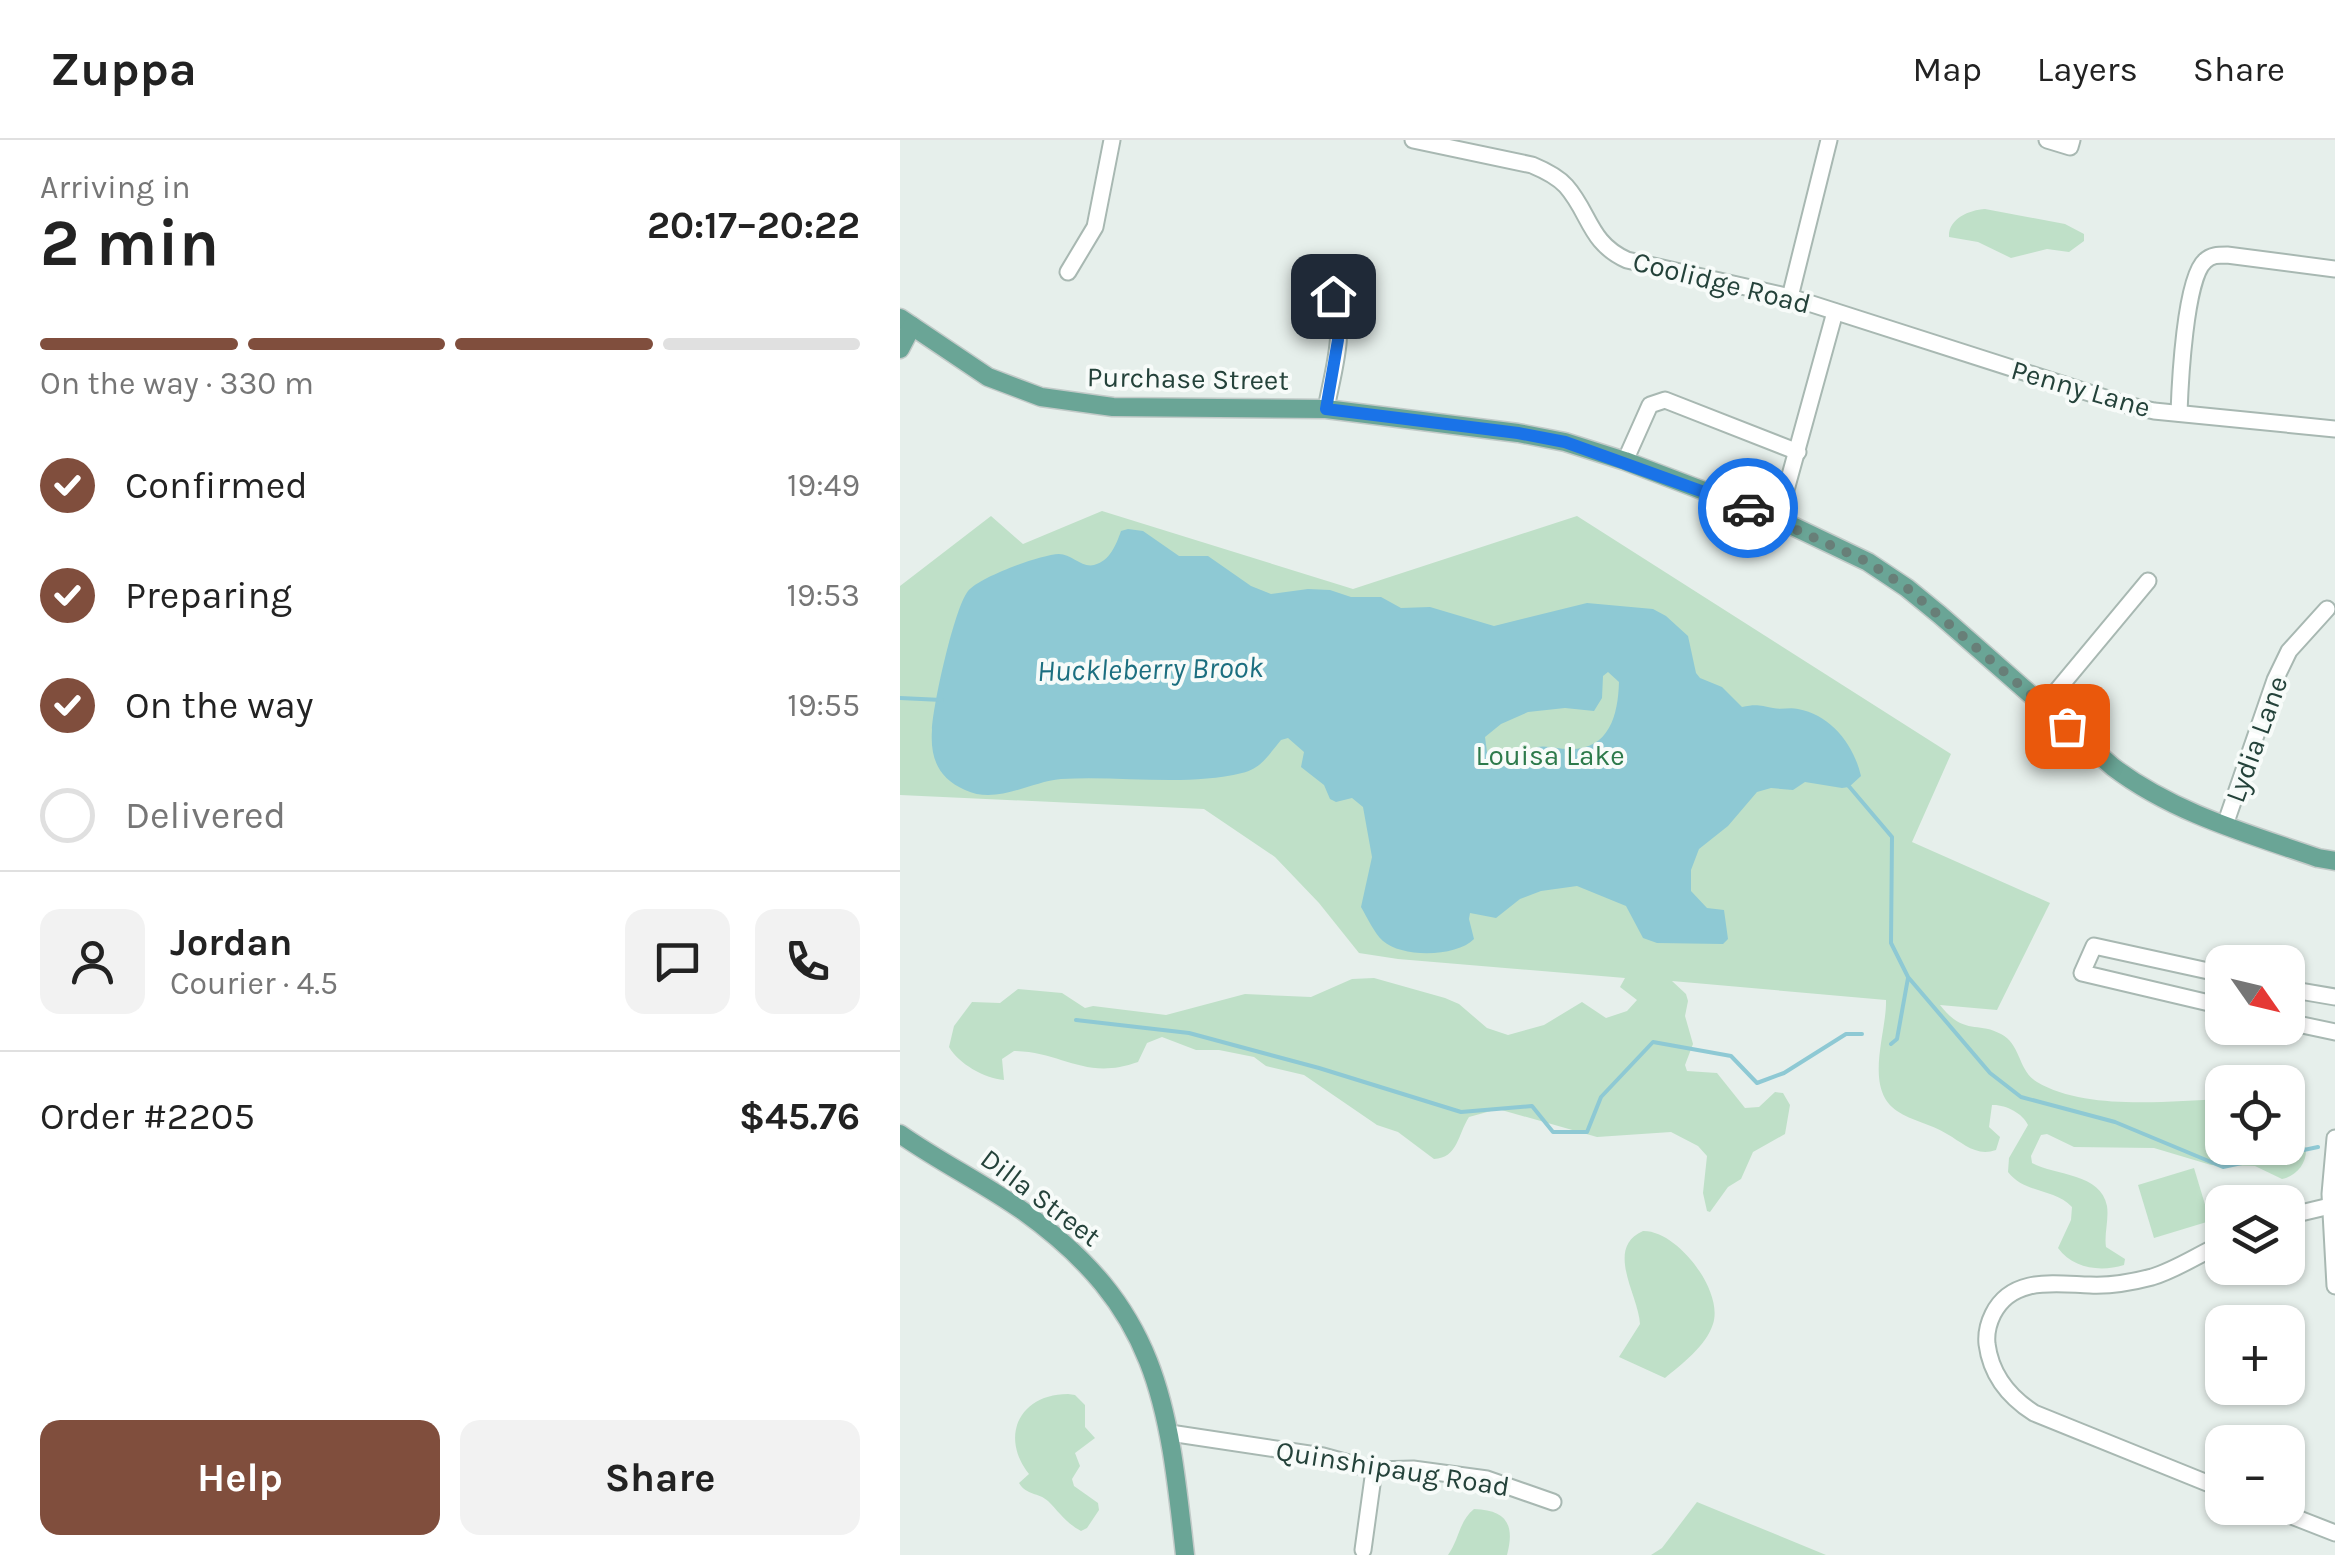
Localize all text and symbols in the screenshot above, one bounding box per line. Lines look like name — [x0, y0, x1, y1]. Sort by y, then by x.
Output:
text: Zuppa — [50, 41, 197, 97]
text: Map — [1912, 49, 1982, 90]
text: Layers — [2037, 49, 2138, 90]
text: Share — [2193, 49, 2285, 90]
text: Arriving in — [40, 169, 191, 206]
text: 20:17–20:22 — [647, 203, 860, 248]
text: 2 min — [40, 205, 219, 281]
street label: Coolidge Road — [1630, 244, 1814, 320]
pin — [1291, 254, 1376, 339]
icon: home — [1306, 269, 1361, 324]
street label: Penny Lane — [2008, 353, 2154, 424]
street label: Purchase Street — [1087, 360, 1289, 397]
text: On the way · 330 m — [40, 365, 314, 402]
icon: check — [40, 458, 95, 513]
courier — [1698, 458, 1798, 558]
text: Confirmed — [125, 463, 308, 508]
text: 19:49 — [787, 467, 860, 504]
icon: car — [1721, 481, 1776, 536]
icon: check — [40, 568, 95, 623]
text: Preparing — [125, 573, 292, 618]
text: 19:53 — [787, 577, 860, 614]
water label: Huckleberry Brook — [1036, 649, 1264, 689]
street label: Lydia Lane — [2218, 671, 2295, 807]
icon: check — [40, 678, 95, 733]
text: On the way — [125, 683, 313, 728]
pin — [2025, 684, 2110, 769]
text: 19:55 — [787, 687, 860, 724]
icon: bag — [2040, 699, 2095, 754]
park label: Louisa Lake — [1475, 739, 1625, 772]
text: Delivered — [125, 793, 286, 838]
button: person — [40, 909, 145, 1014]
button: chat — [625, 909, 730, 1014]
button: phone — [755, 909, 860, 1014]
text: Jordan — [170, 920, 293, 965]
north arrow — [2205, 945, 2305, 1045]
map controls — [2205, 945, 2305, 1525]
text: Courier · 4.5 — [170, 965, 338, 1002]
button: locate — [2205, 1065, 2305, 1165]
text: Order #2205 — [40, 1094, 255, 1139]
text: $45.76 — [739, 1094, 860, 1139]
street label: Dilla Street — [974, 1142, 1107, 1253]
button: layers — [2205, 1185, 2305, 1285]
button: + — [2205, 1305, 2305, 1405]
button: Help — [40, 1420, 440, 1535]
button: Share — [460, 1420, 860, 1535]
button: − — [2205, 1425, 2305, 1525]
street label: Quinshipaug Road — [1274, 1434, 1512, 1503]

